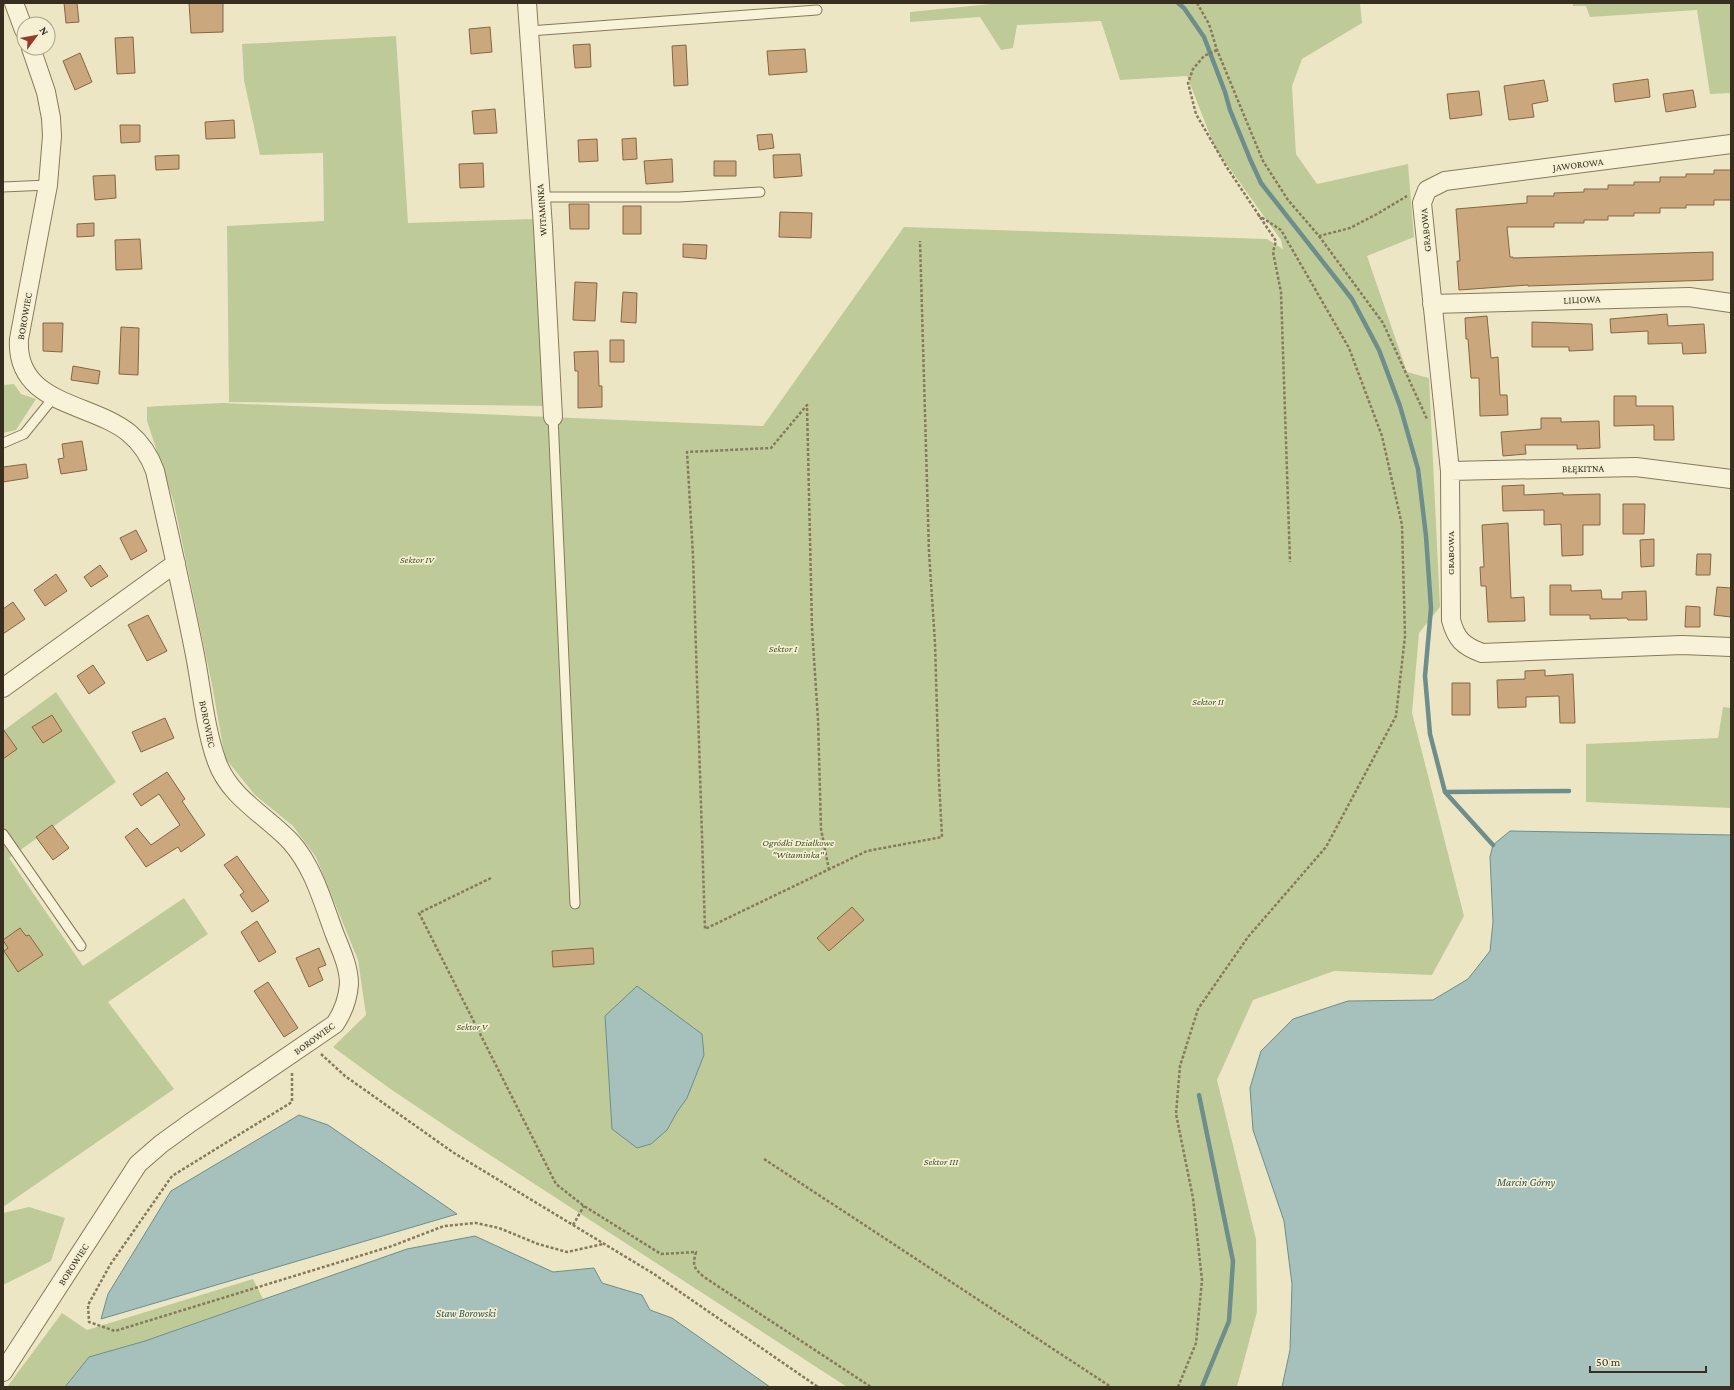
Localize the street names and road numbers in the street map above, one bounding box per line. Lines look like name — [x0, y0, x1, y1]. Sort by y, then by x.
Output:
street label: JAWOROWA — [1551, 156, 1604, 173]
street label: WITAMINKA — [534, 183, 549, 236]
street label: GRABOWA — [1418, 207, 1433, 252]
street label: BOROWIEC — [15, 292, 34, 341]
street label: LILIOWA — [1563, 293, 1601, 306]
street label: BŁĘKITNA — [1562, 463, 1605, 474]
street label: GRABOWA — [1445, 531, 1456, 575]
street label: BOROWIEC — [197, 700, 218, 749]
street label: BOROWIEC — [292, 1020, 337, 1057]
street label: BOROWIEC — [56, 1241, 91, 1287]

